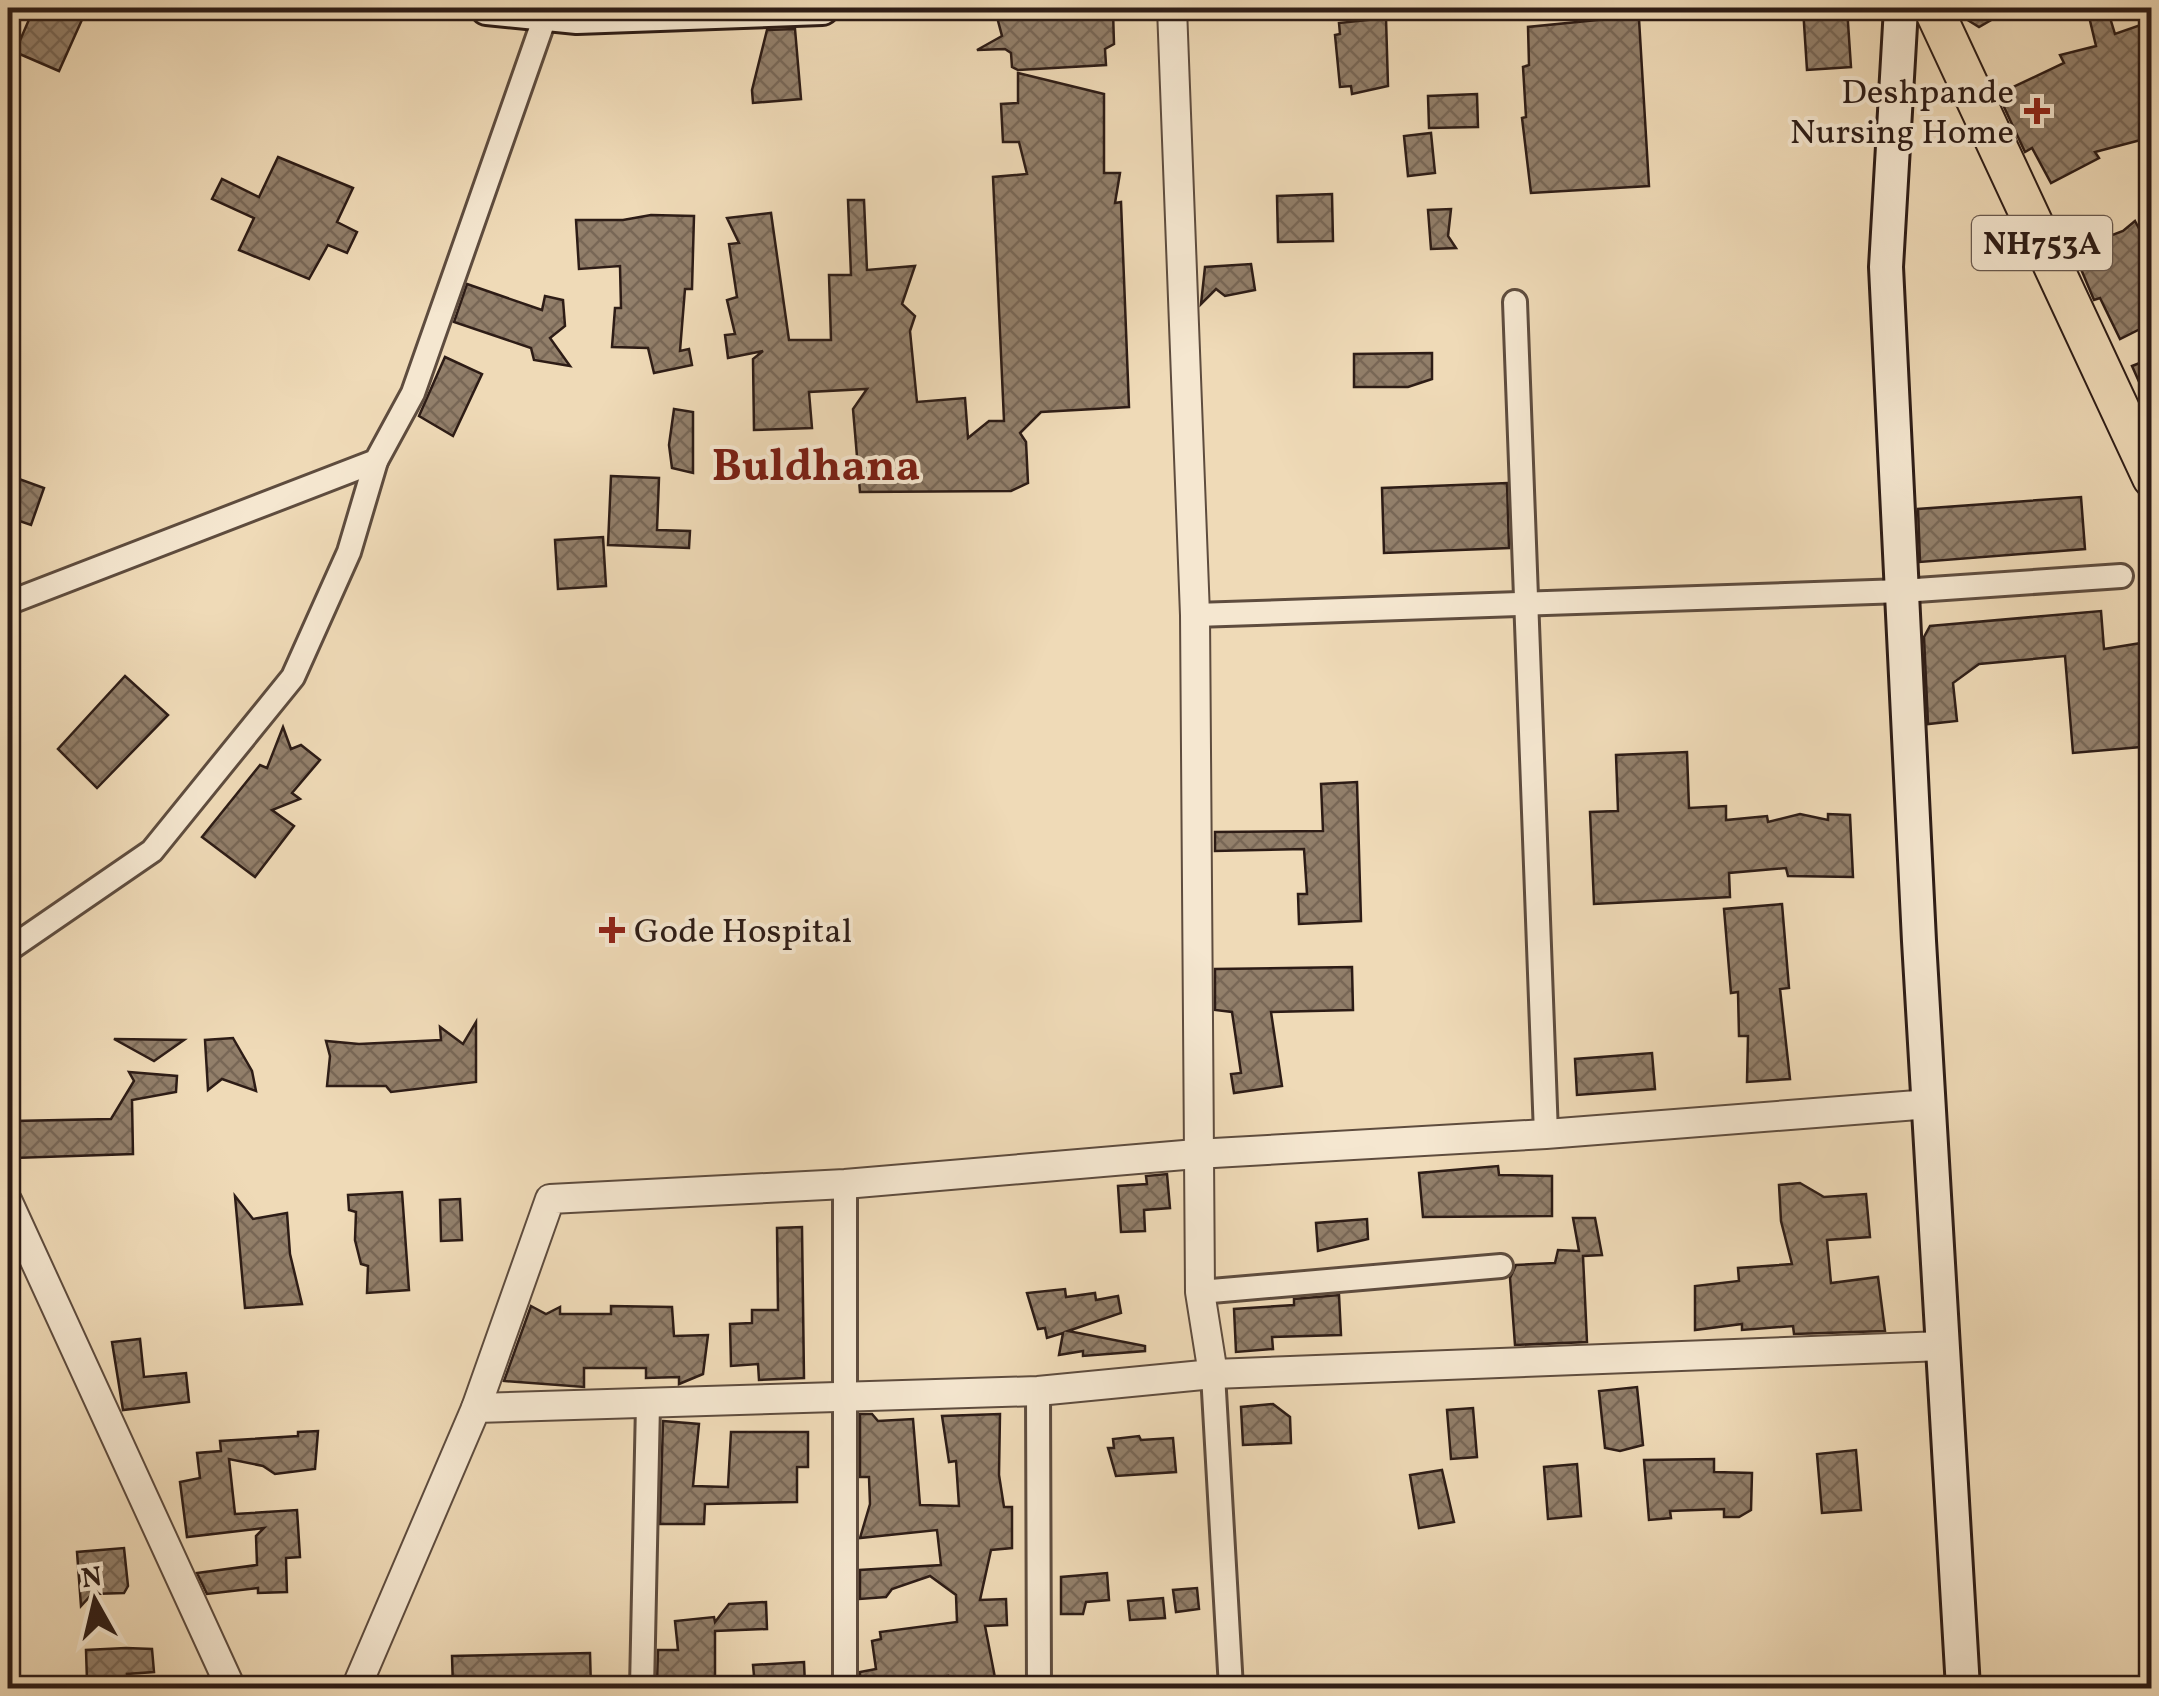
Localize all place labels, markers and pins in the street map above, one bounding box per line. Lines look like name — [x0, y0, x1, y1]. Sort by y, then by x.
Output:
place label: Deshpande Nursing Home — [1790, 70, 2014, 158]
marker: Deshpande Nursing Home — [2024, 98, 2050, 124]
place label: Gode Hospital — [634, 909, 852, 957]
marker: Gode Hospital — [599, 917, 625, 943]

